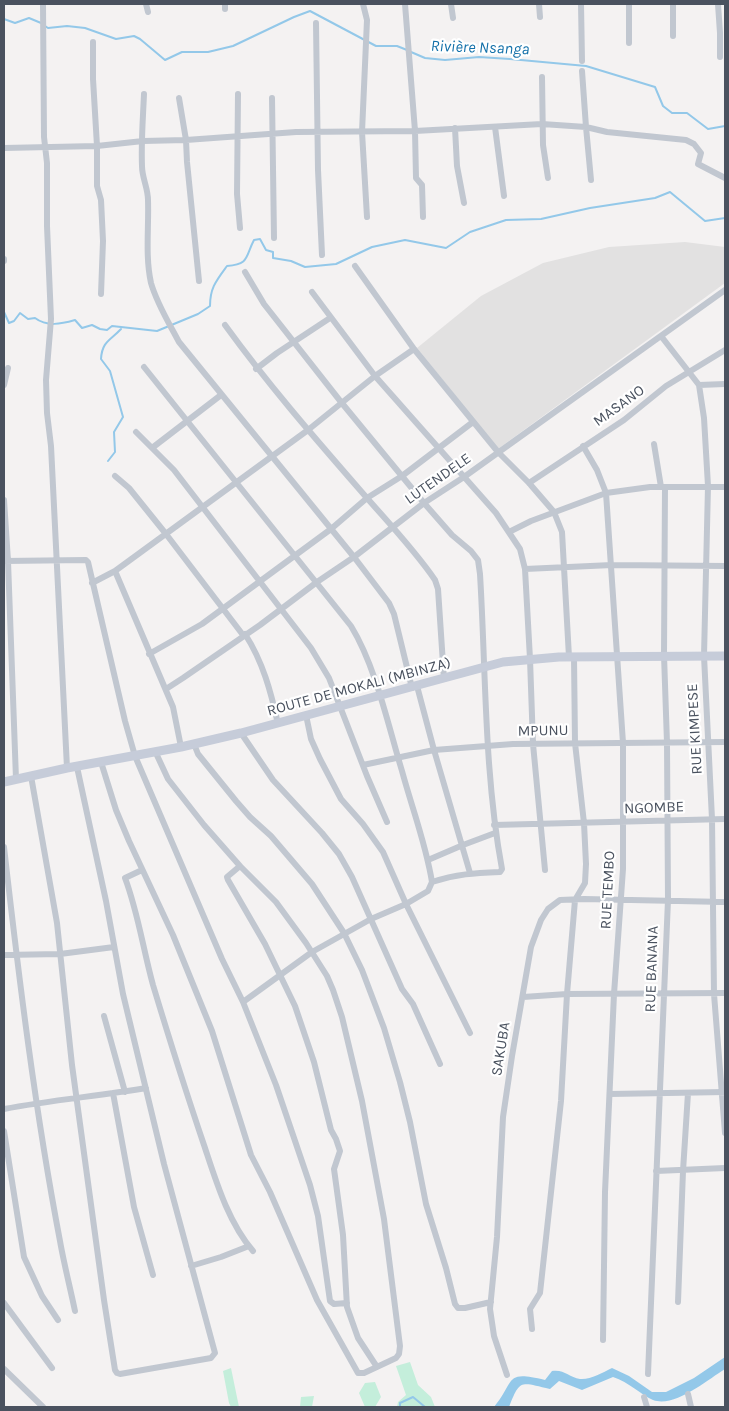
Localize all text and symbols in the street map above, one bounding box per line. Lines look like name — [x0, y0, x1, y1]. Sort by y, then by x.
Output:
water label: Rivière Nsanga — [430, 37, 530, 59]
street label: MASANO — [590, 381, 648, 431]
street label: LUTENDELE — [401, 450, 475, 508]
street label: ROUTE DE MOKALI (MBINZA) — [265, 654, 453, 720]
street label: RUE KIMPESE — [684, 683, 706, 775]
street label: MPUNU — [517, 722, 569, 740]
street label: NGOMBE — [624, 798, 684, 818]
street label: RUE TEMBO — [597, 850, 619, 930]
street label: RUE BANANA — [641, 925, 663, 1013]
street label: SAKUBA — [488, 1021, 514, 1077]

